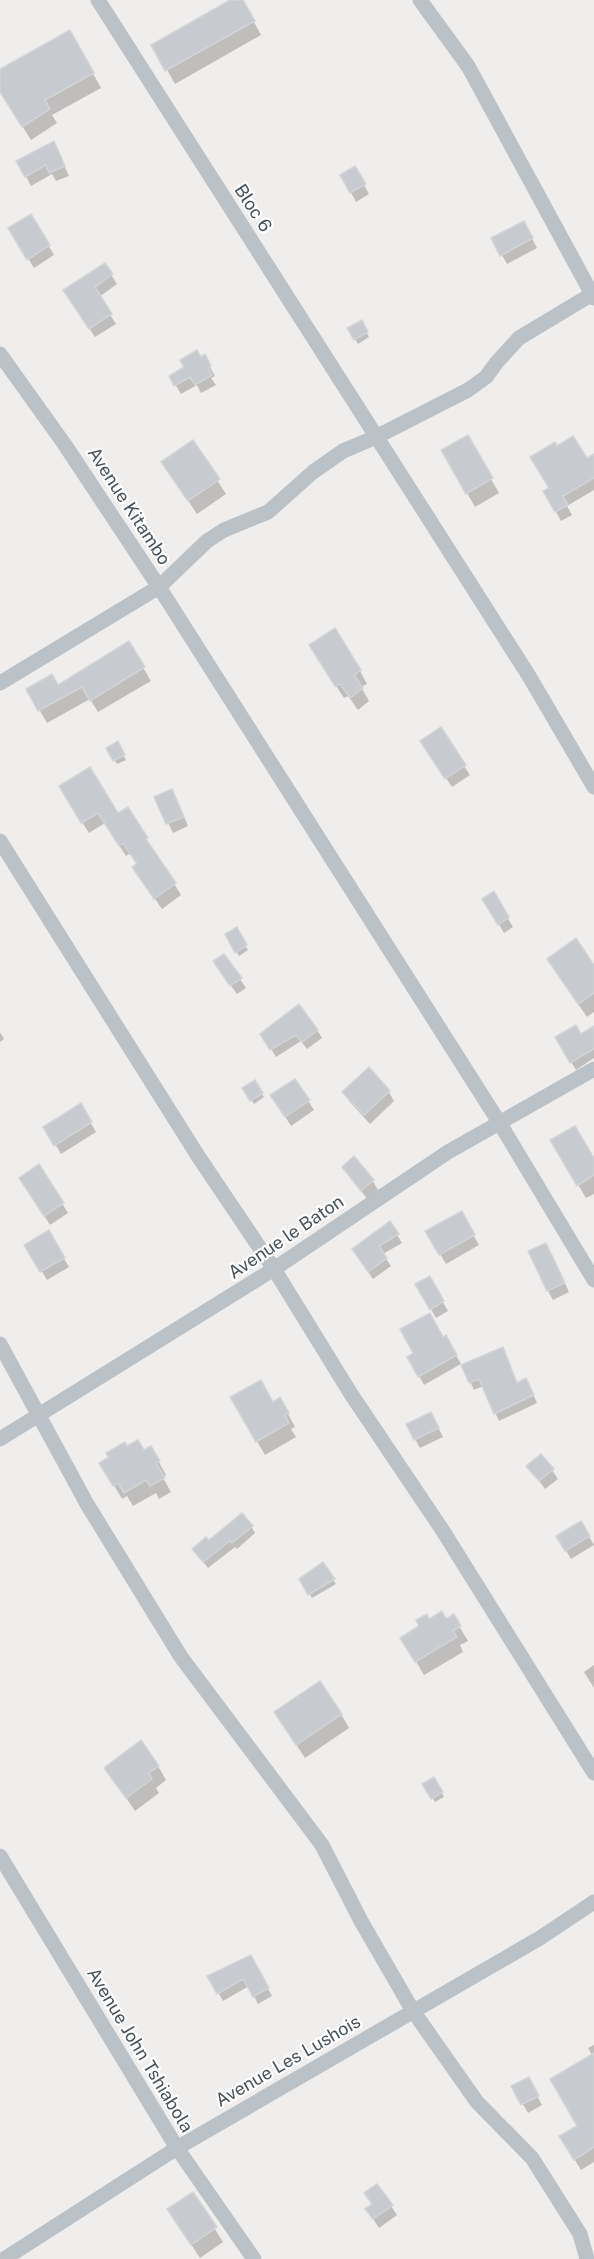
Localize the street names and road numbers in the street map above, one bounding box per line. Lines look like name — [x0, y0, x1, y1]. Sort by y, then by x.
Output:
street label: Bloc 6 — [230, 180, 277, 235]
street label: Avenue Kitambo — [84, 443, 175, 569]
street label: Avenue le Baton — [224, 1190, 347, 1283]
street label: Avenue John Tshiabola — [83, 1964, 198, 2136]
street label: Avenue Les Lushois — [212, 2011, 364, 2111]

